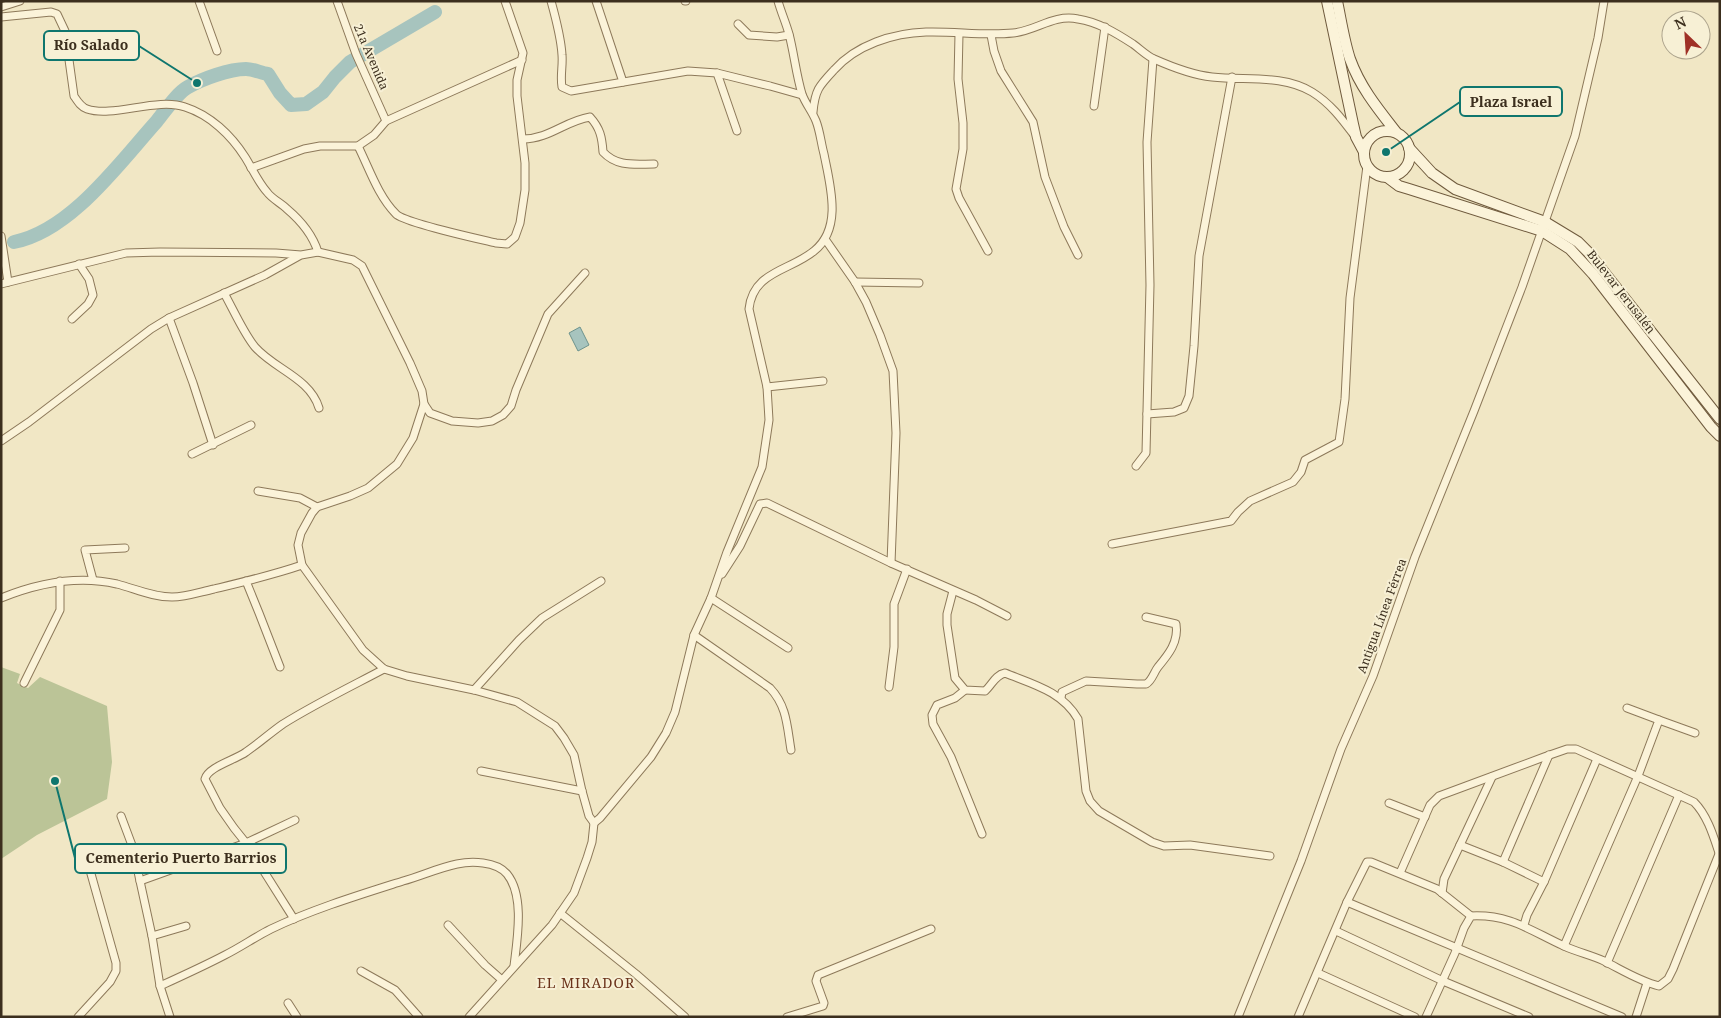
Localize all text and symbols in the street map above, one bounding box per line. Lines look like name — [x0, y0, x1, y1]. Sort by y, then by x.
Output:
north arrow — [1661, 10, 1711, 60]
text: N — [1671, 12, 1689, 34]
street label: 21a Avenida — [350, 21, 393, 93]
callout: Río Salado — [44, 31, 139, 60]
text: Río Salado — [54, 35, 128, 54]
callout: Plaza Israel — [1460, 87, 1562, 116]
text: Plaza Israel — [1470, 92, 1552, 111]
street label: Bulevar Jerusalén — [1583, 246, 1660, 337]
street label: Antigua Línea Férrea — [1353, 556, 1410, 676]
callout: Cementerio Puerto Barrios — [75, 844, 286, 873]
text: Cementerio Puerto Barrios — [86, 848, 277, 867]
district label: EL MIRADOR — [537, 973, 635, 992]

